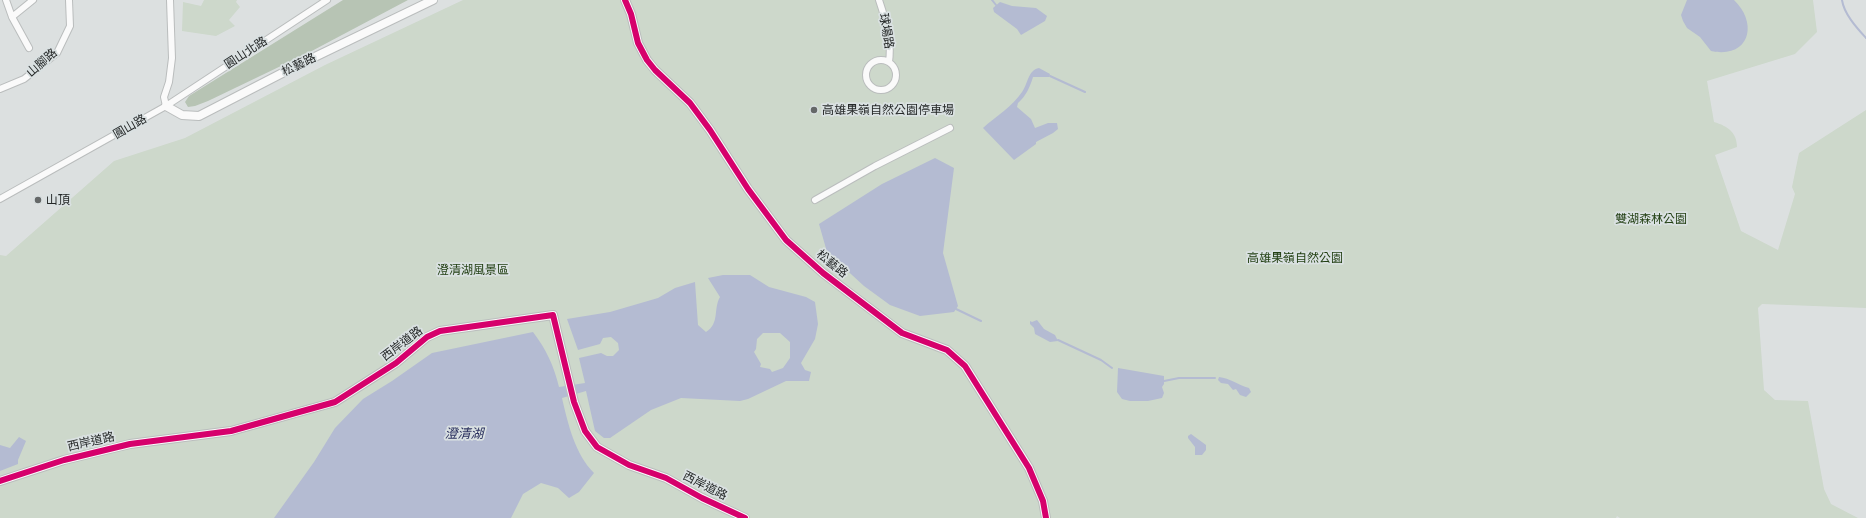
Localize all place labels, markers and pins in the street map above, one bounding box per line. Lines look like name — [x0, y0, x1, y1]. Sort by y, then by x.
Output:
place label: 高雄果嶺自然公園停車場 — [822, 103, 954, 117]
marker: 高雄果嶺自然公園停車場 — [809, 105, 819, 115]
place label: 山頂 — [46, 193, 70, 207]
marker: 山頂 — [33, 195, 43, 205]

